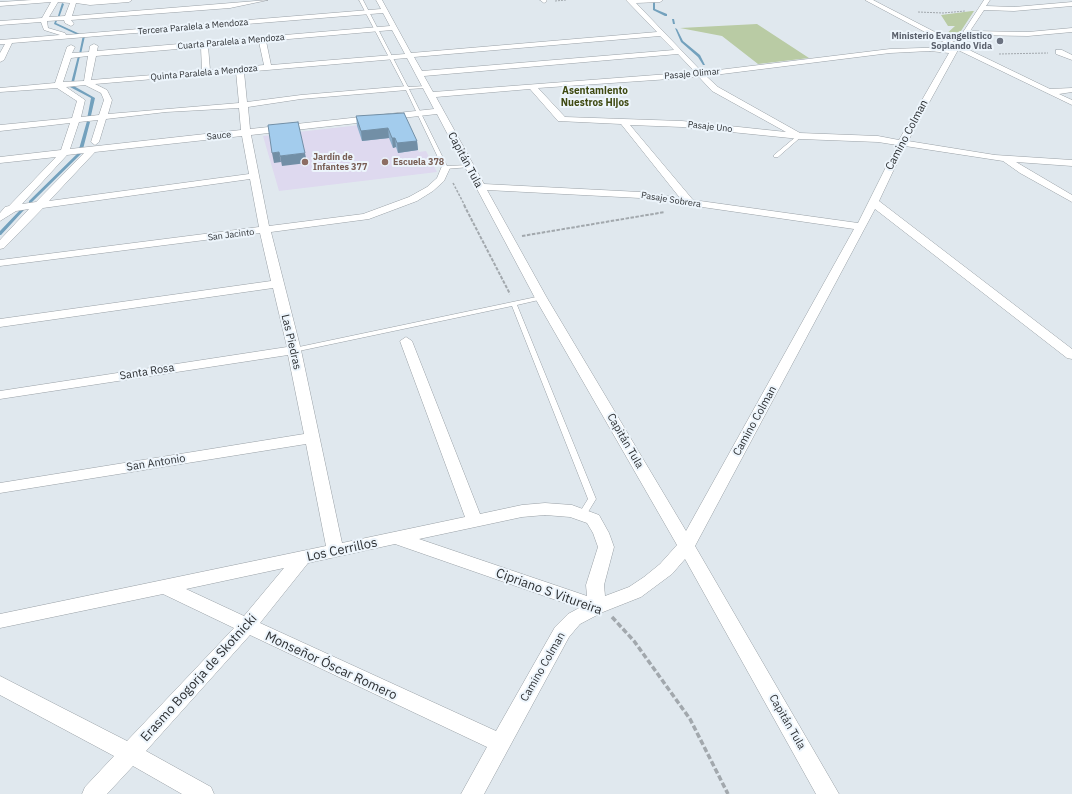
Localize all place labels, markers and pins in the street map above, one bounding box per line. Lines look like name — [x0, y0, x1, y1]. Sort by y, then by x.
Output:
place label: Ministerio Evangelistico Soplando Vida — [892, 31, 992, 52]
marker: Ministerio Evangelistico Soplando Vida — [995, 36, 1005, 46]
place label: Jardín de Infantes 377 — [313, 152, 367, 173]
marker: Jardín de Infantes 377 — [300, 157, 310, 167]
marker: Escuela 378 — [380, 157, 390, 167]
place label: Escuela 378 — [393, 157, 444, 167]

